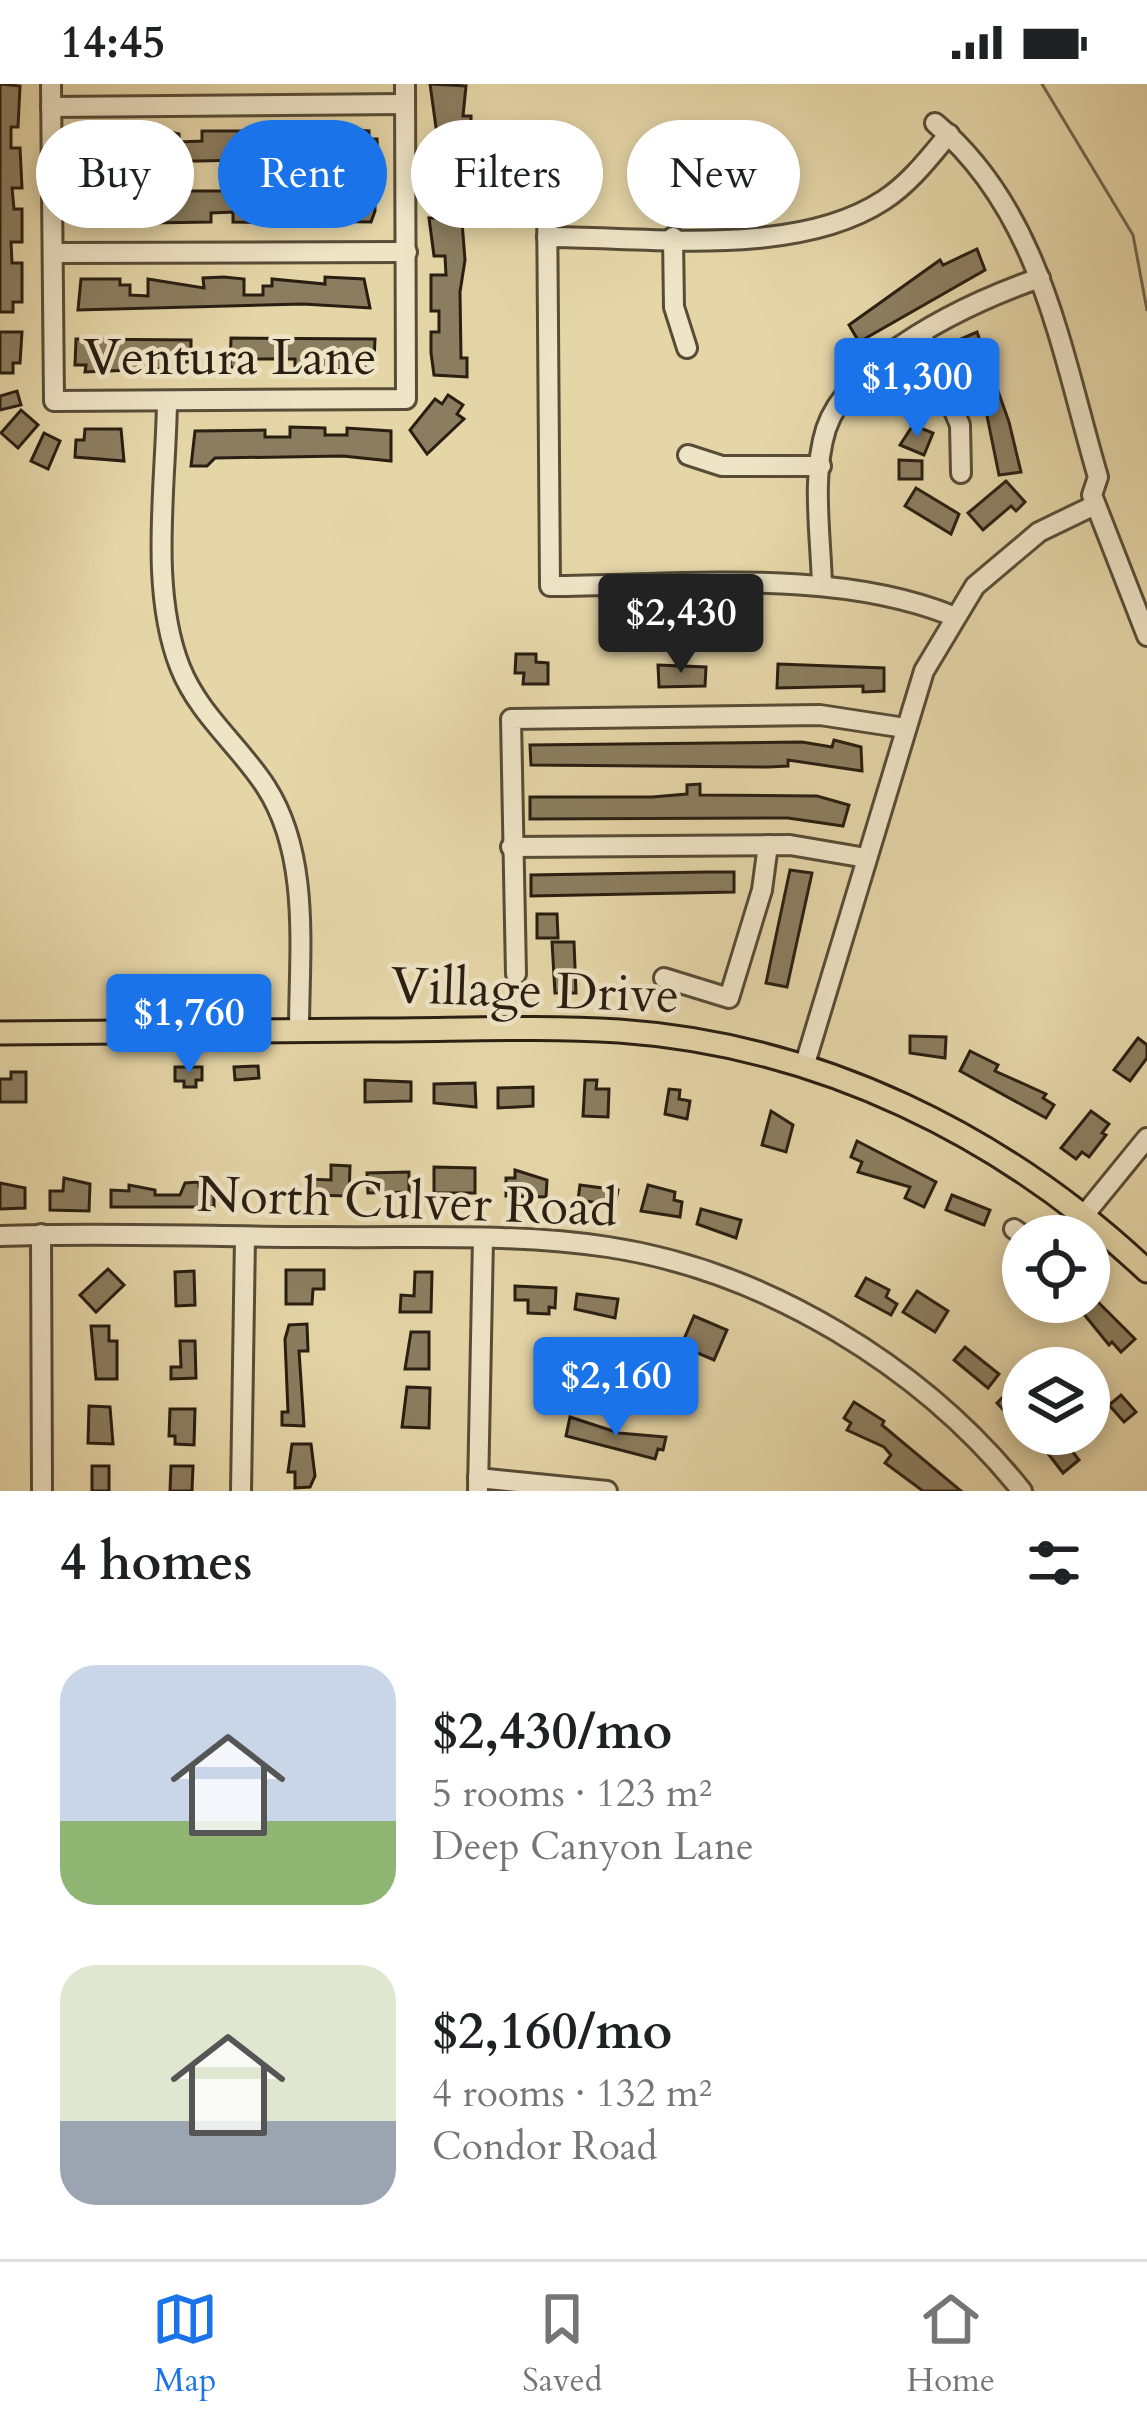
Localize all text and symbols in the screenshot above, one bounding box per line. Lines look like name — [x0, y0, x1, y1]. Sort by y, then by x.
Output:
text: 14:45 — [60, 12, 165, 73]
chip: Buy — [36, 120, 194, 228]
chip: Rent — [218, 120, 387, 228]
chip: Filters — [411, 120, 603, 228]
chip: New — [627, 120, 800, 228]
street label: Ventura Lane — [83, 323, 377, 393]
pin: $1,300 — [819, 338, 1015, 440]
text: $1,300 — [861, 350, 973, 403]
pin: $2,430 — [583, 574, 779, 676]
text: $2,430 — [625, 586, 737, 639]
street label: Village Drive — [390, 951, 680, 1031]
pin: $1,760 — [91, 974, 287, 1076]
text: $1,760 — [133, 986, 245, 1039]
street label: North Culver Road — [196, 1160, 618, 1244]
map controls — [1002, 1215, 1110, 1455]
button: locate — [1002, 1215, 1110, 1323]
pin: $2,160 — [518, 1337, 714, 1439]
button: layers — [1002, 1347, 1110, 1455]
text: $2,160 — [560, 1349, 672, 1402]
text: 4 homes — [60, 1528, 252, 1598]
icon: filters — [1021, 1530, 1087, 1596]
text: $2,430/mo — [432, 1697, 672, 1767]
icon: home — [156, 1713, 300, 1857]
text: 5 rooms · 123 m² — [432, 1767, 712, 1820]
text: Deep Canyon Lane — [432, 1820, 754, 1873]
text: $2,160/mo — [432, 1997, 672, 2067]
icon: home — [156, 2013, 300, 2157]
text: 4 rooms · 132 m² — [432, 2067, 712, 2120]
text: Condor Road — [432, 2120, 657, 2173]
tab: Map — [152, 2286, 218, 2403]
tab: Saved — [522, 2286, 602, 2403]
tab: Home — [907, 2286, 995, 2403]

